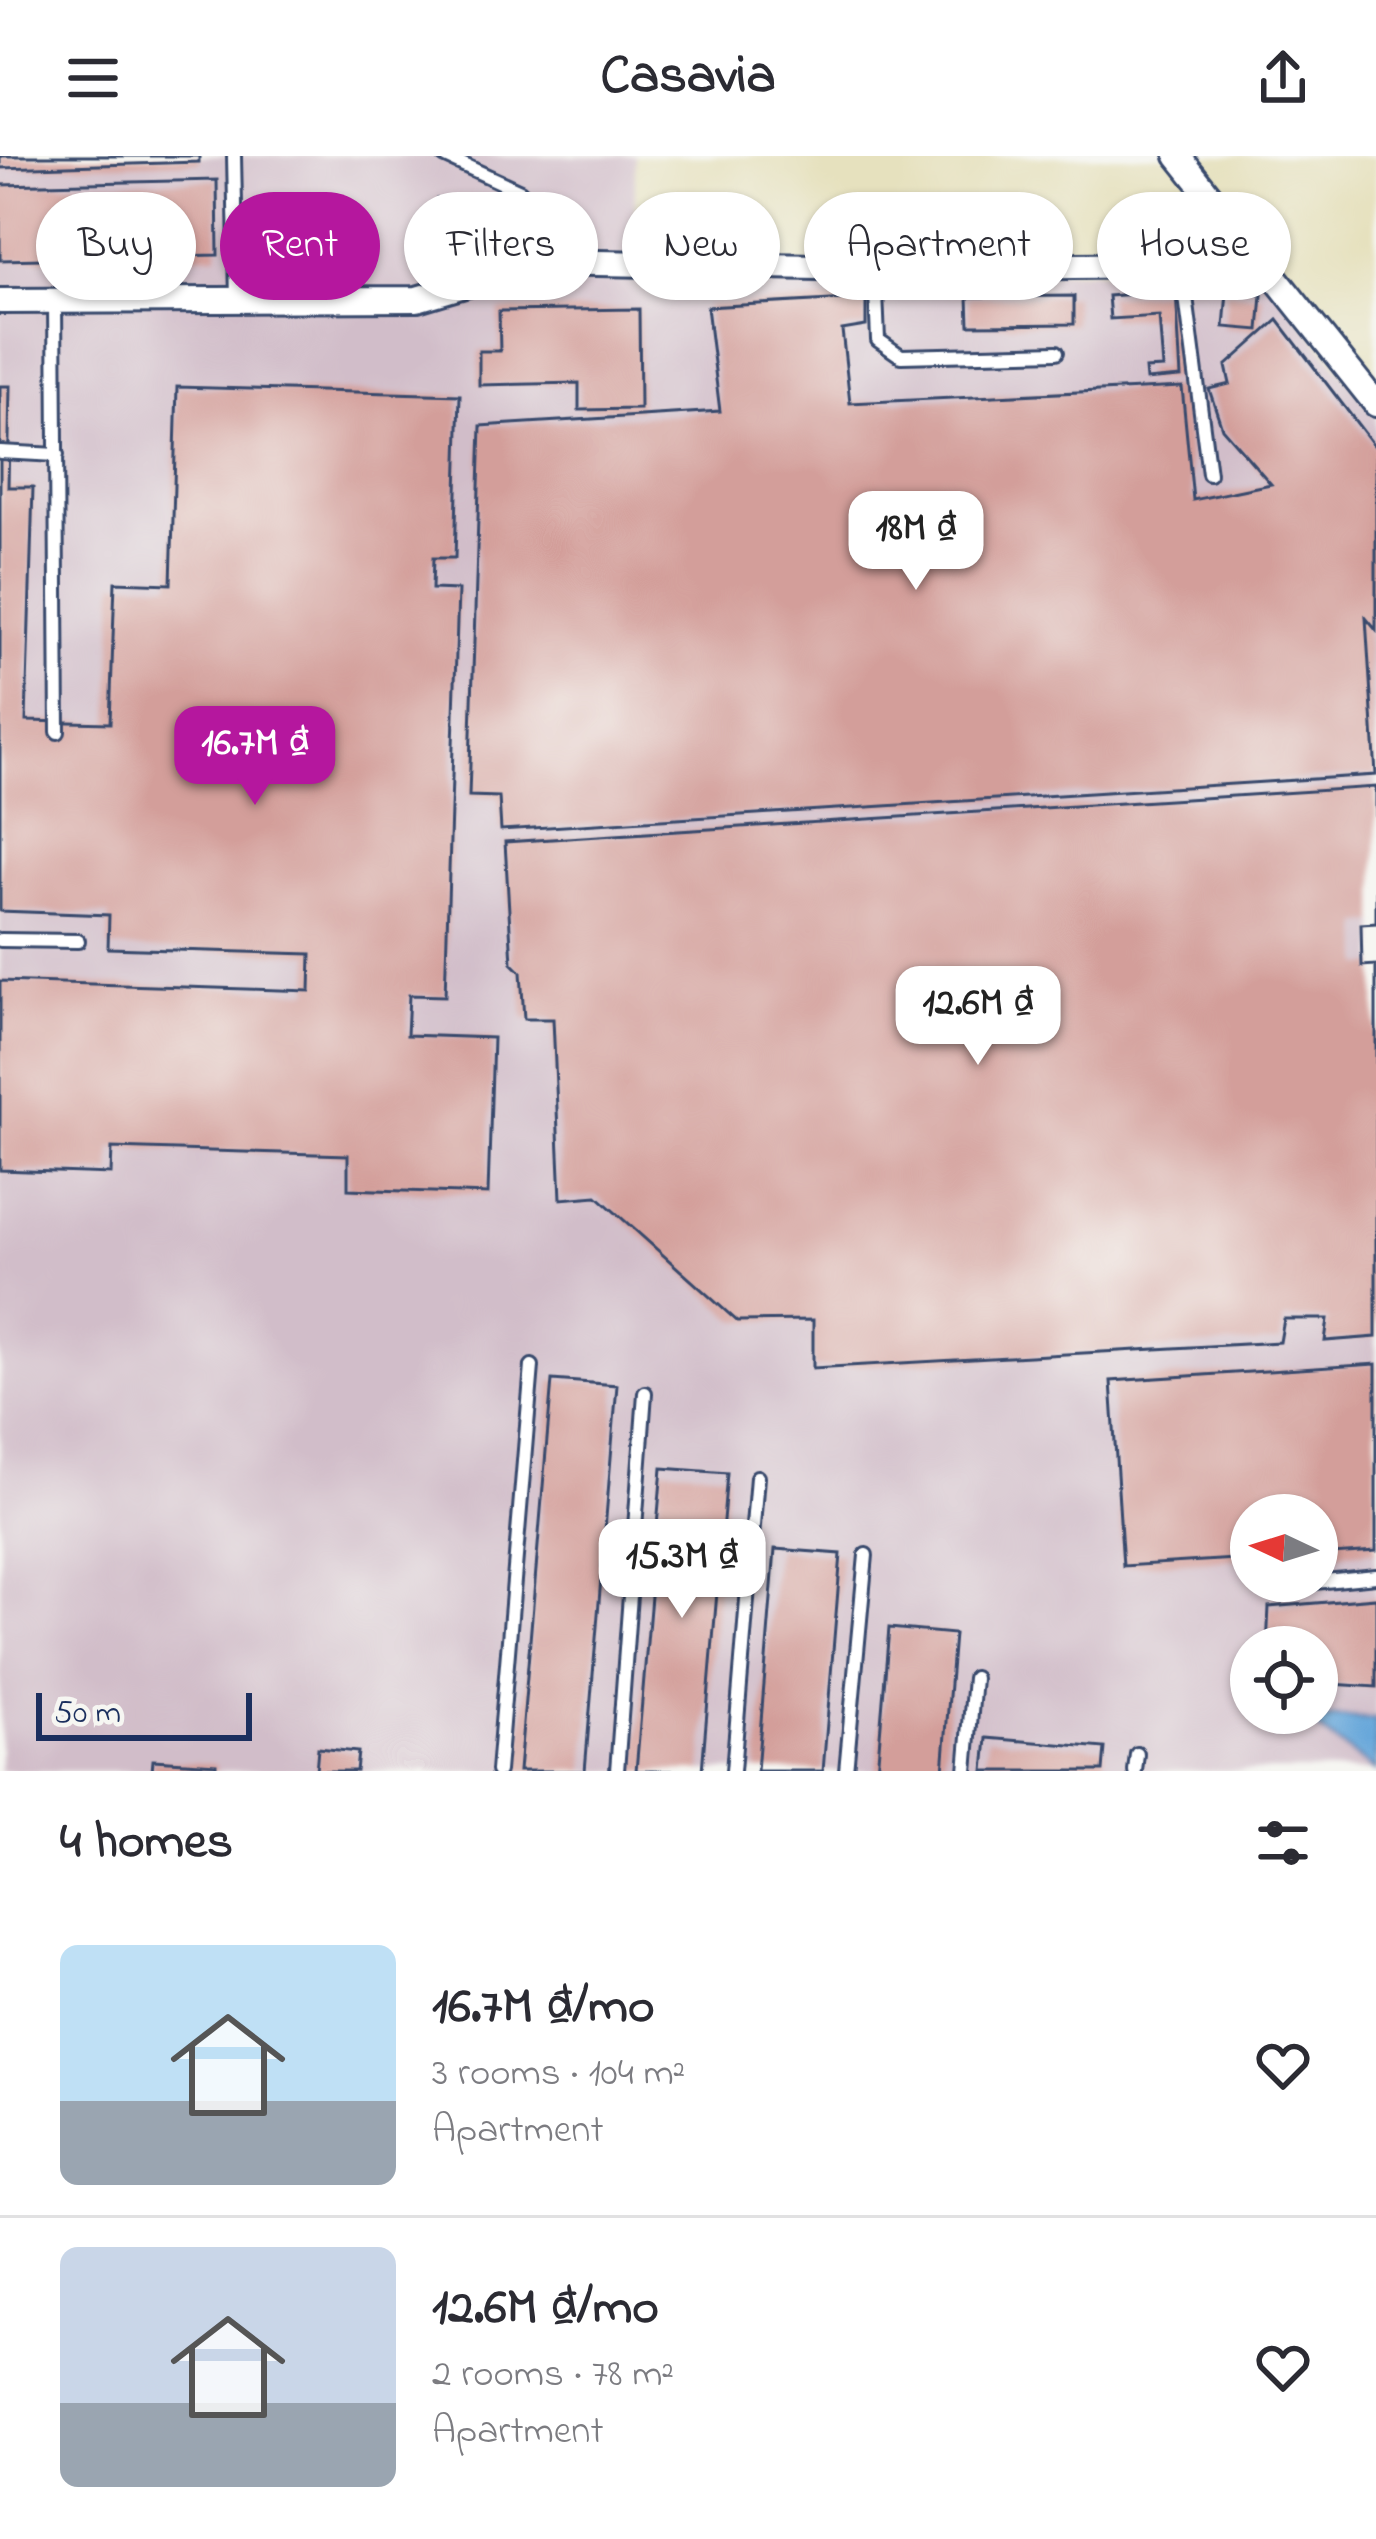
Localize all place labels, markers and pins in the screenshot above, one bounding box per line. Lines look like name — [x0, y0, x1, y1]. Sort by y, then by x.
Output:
pin: 18M ₫ — [832, 491, 1000, 593]
pin: 16.7M ₫ — [144, 706, 366, 808]
pin: 12.6M ₫ — [867, 966, 1089, 1068]
pin: 15.3M ₫ — [571, 1519, 793, 1621]

